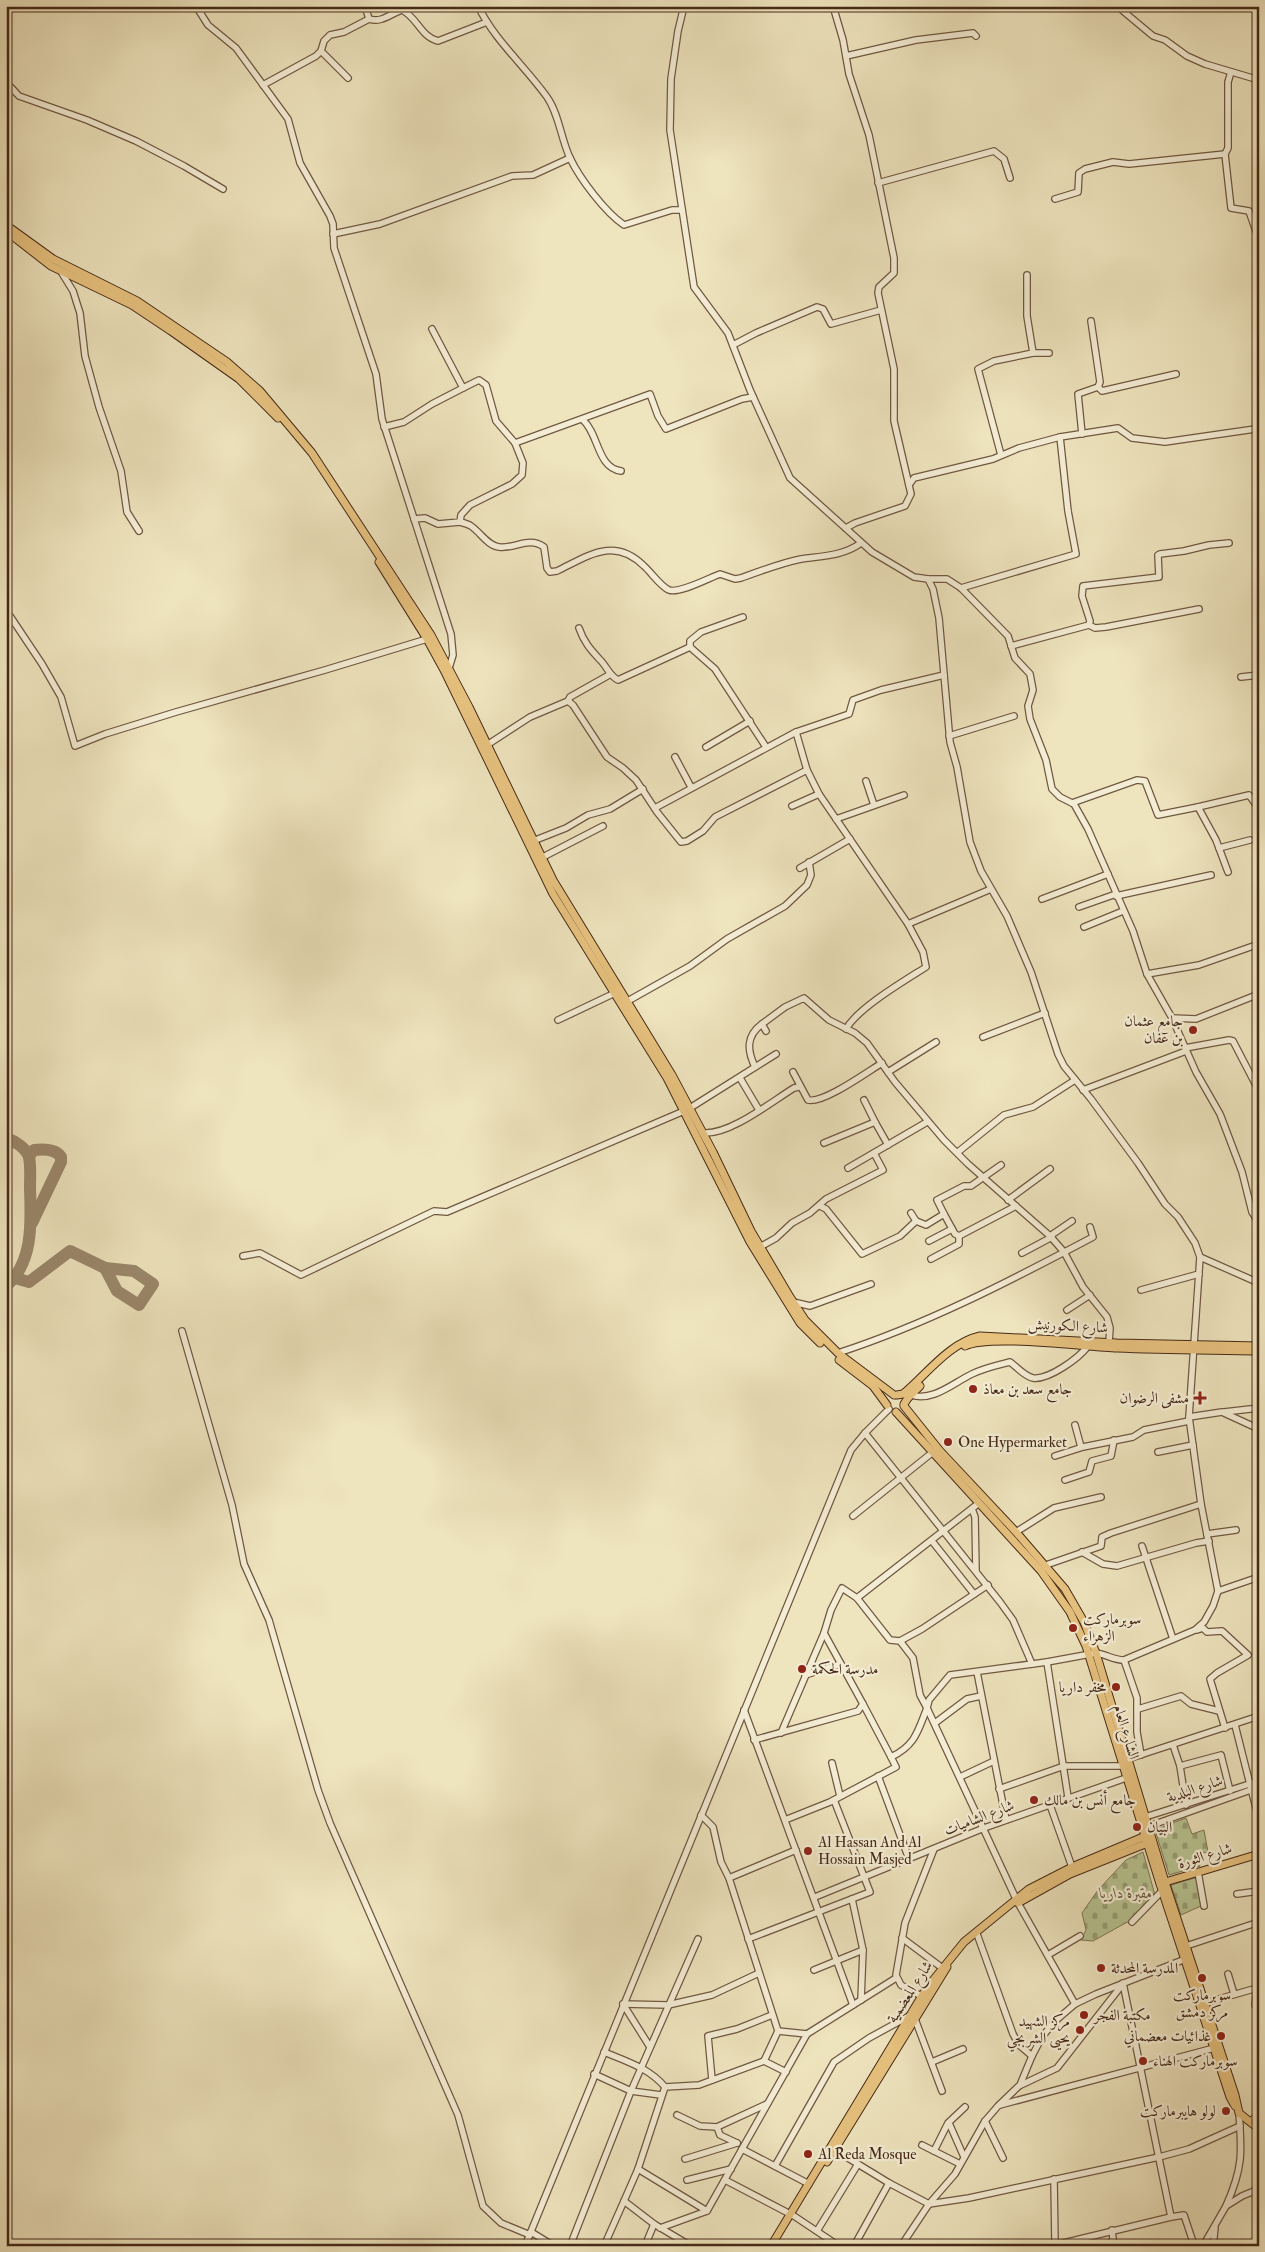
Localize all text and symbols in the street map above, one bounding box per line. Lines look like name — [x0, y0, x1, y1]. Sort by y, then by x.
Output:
place label: جامع عثمان بن عفان — [1124, 1012, 1183, 1048]
marker: جامع عثمان بن عفان — [1187, 1024, 1199, 1036]
street label: شارع الكورنيش — [1027, 1314, 1109, 1341]
place label: جامع سعد بن معاذ — [983, 1380, 1072, 1403]
marker: جامع سعد بن معاذ — [967, 1383, 979, 1395]
place label: مشفى الرضوان — [1120, 1389, 1189, 1409]
marker: مشفى الرضوان — [1193, 1391, 1207, 1405]
place label: One Hypermarket — [958, 1433, 1067, 1453]
marker: One Hypermarket — [942, 1436, 954, 1448]
place label: سوبرماركت الزهراء — [1083, 1610, 1141, 1646]
marker: سوبرماركت الزهراء — [1067, 1622, 1079, 1634]
place label: مدرسة الحكمة — [812, 1660, 878, 1679]
marker: مدرسة الحكمة — [796, 1663, 808, 1675]
place label: مخفر داريا — [1059, 1678, 1106, 1697]
marker: مخفر داريا — [1110, 1681, 1122, 1693]
street label: الشارع العام — [1106, 1702, 1143, 1763]
street label: شارع البلدية — [1165, 1771, 1226, 1810]
place label: جامع أنس بن مالك — [1044, 1789, 1136, 1814]
marker: جامع أنس بن مالك — [1028, 1794, 1040, 1806]
street label: شارع الشاميات — [941, 1796, 1018, 1843]
place label: البيان — [1147, 1818, 1172, 1837]
marker: البيان — [1131, 1821, 1143, 1833]
place label: Al Hassan And Al Hossain Masjed — [817, 1833, 922, 1869]
street label: شارع الثورة — [1176, 1839, 1235, 1876]
marker: Al Hassan And Al Hossain Masjed — [802, 1845, 814, 1857]
park label: مقبرة داريا — [1098, 1884, 1152, 1903]
street label: شارع المعضمية — [883, 1957, 940, 2028]
place label: المدرسة المحدثة — [1111, 1959, 1178, 1978]
marker: المدرسة المحدثة — [1095, 1962, 1107, 1974]
marker: سوبرماركت مركز دمشق — [1196, 1972, 1208, 1984]
place label: سوبرماركت مركز دمشق — [1173, 1986, 1231, 2023]
place label: مكتبة الفجر — [1092, 2006, 1151, 2025]
marker: مكتبة الفجر — [1078, 2009, 1090, 2021]
place label: مركز الشهيد يحيى الشربجي — [1007, 2012, 1070, 2052]
marker: مركز الشهيد يحيى الشربجي — [1074, 2024, 1086, 2036]
place label: غذائيات معضماني — [1124, 2027, 1211, 2048]
marker: غذائيات معضماني — [1215, 2030, 1227, 2042]
place label: سوبرماركت الهناء — [1153, 2052, 1237, 2071]
marker: سوبرماركت الهناء — [1137, 2055, 1149, 2067]
place label: لولو هايبرماركت — [1140, 2102, 1216, 2121]
marker: لولو هايبرماركت — [1220, 2105, 1232, 2117]
place label: Al Reda Mosque — [817, 2145, 917, 2164]
marker: Al Reda Mosque — [802, 2148, 814, 2160]

